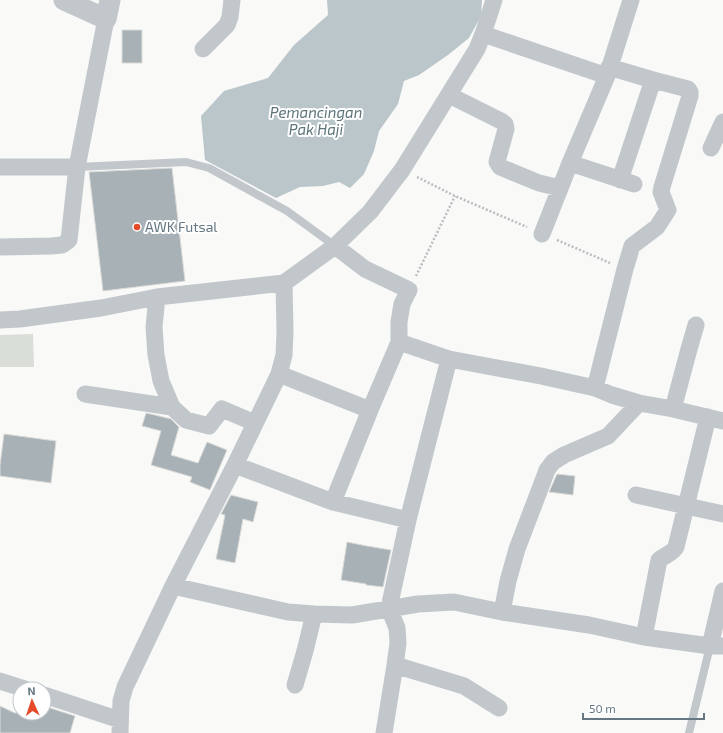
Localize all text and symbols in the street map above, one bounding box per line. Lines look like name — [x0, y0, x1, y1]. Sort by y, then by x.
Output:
water label: Pemancingan Pak Haji — [270, 103, 362, 139]
place label: AWK Futsal — [145, 218, 218, 235]
marker: AWK Futsal — [132, 222, 142, 232]
north arrow — [12, 681, 52, 721]
text: N — [27, 684, 36, 697]
scale bar — [583, 695, 704, 721]
text: 50 m — [589, 701, 616, 715]

